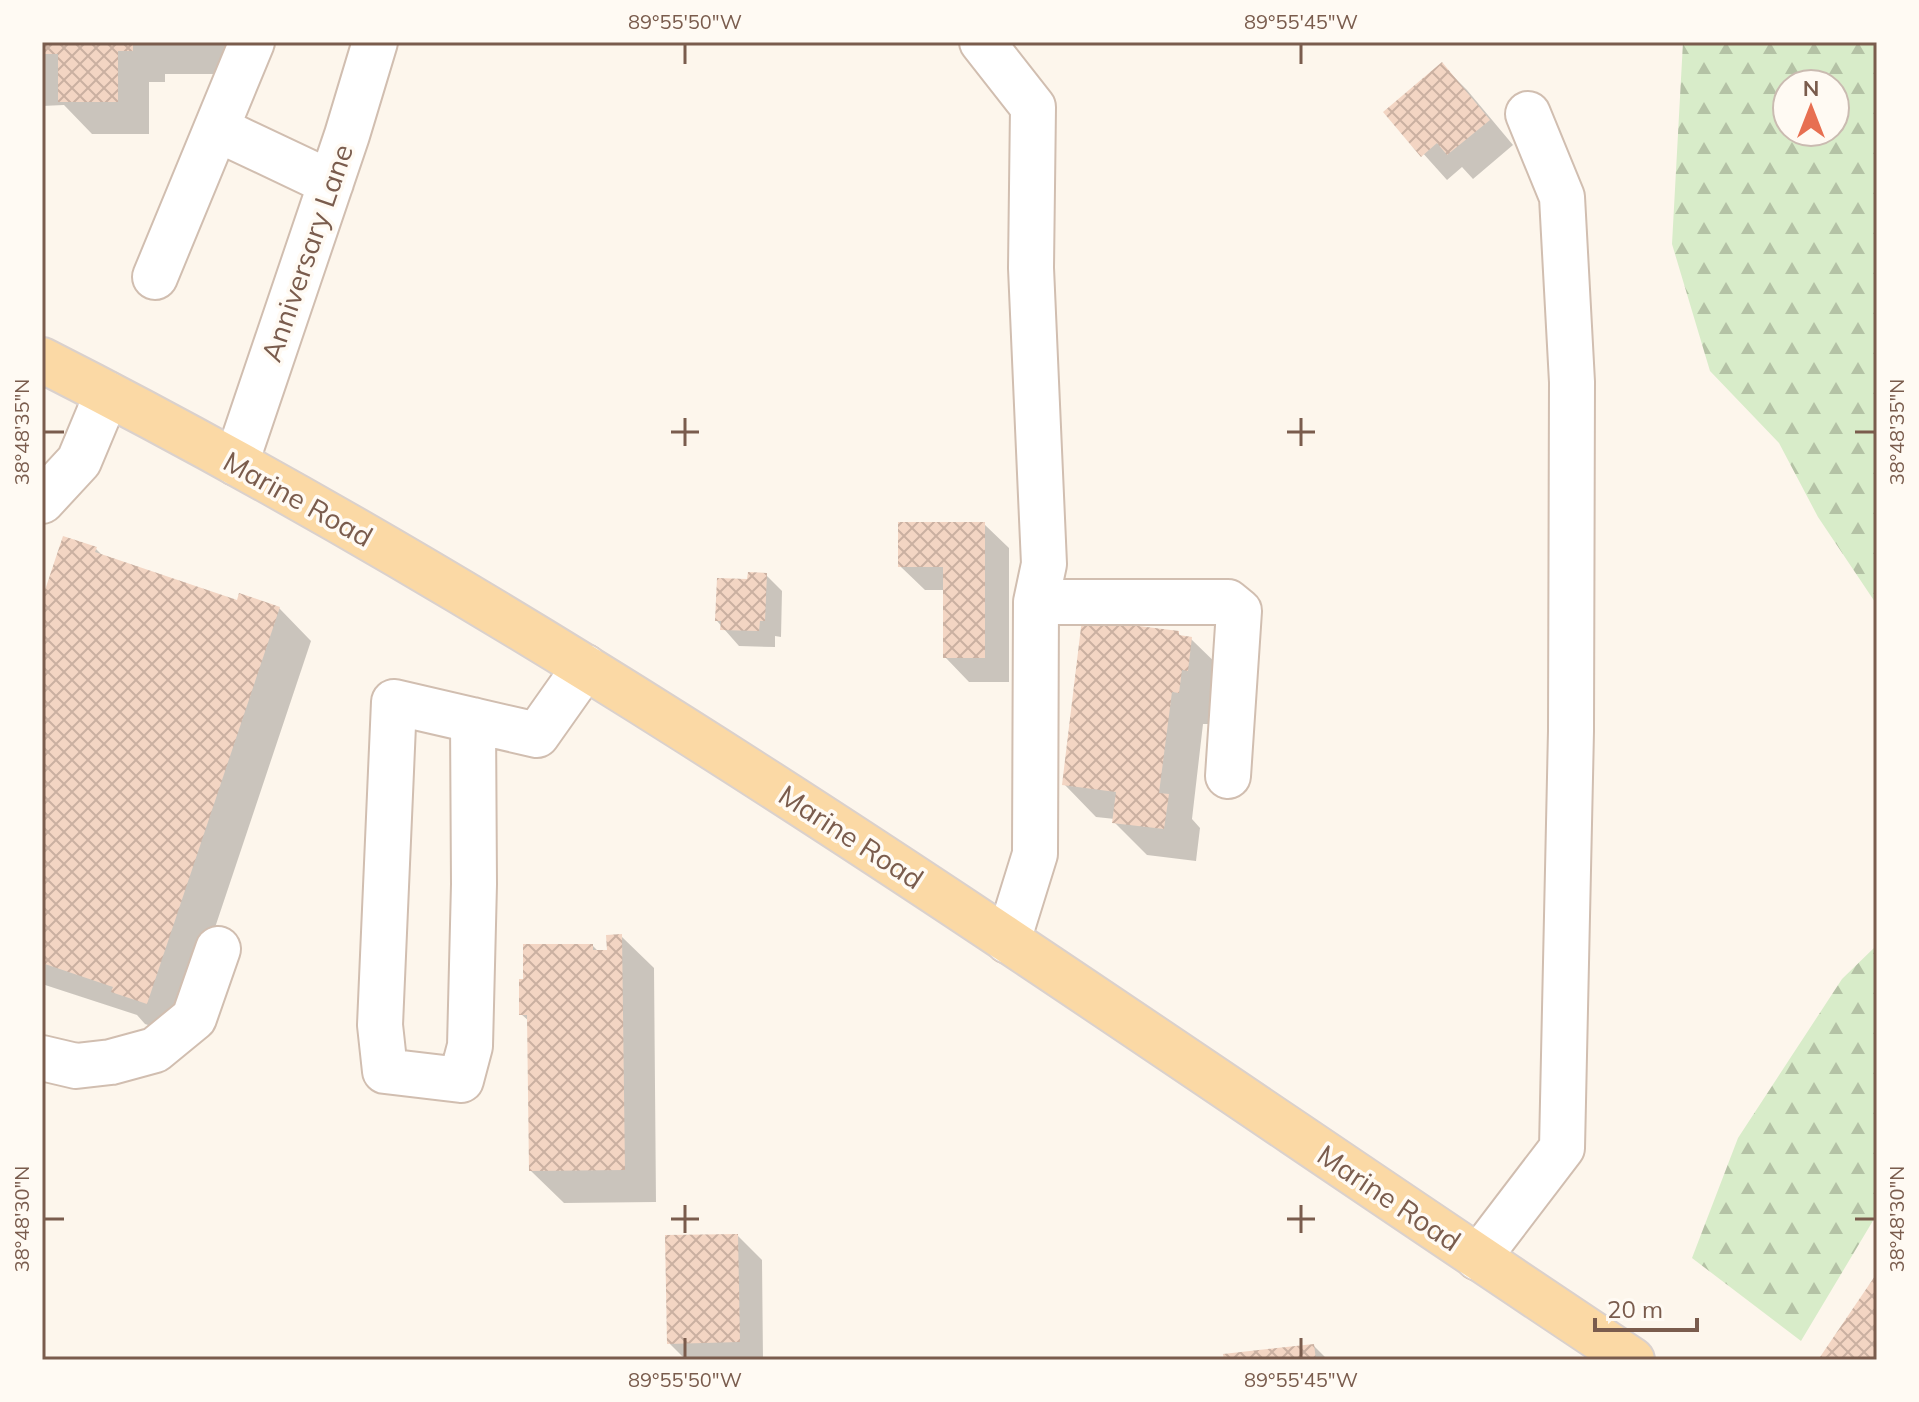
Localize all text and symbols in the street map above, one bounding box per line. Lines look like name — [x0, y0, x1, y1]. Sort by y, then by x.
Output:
text: 89°55'50"W — [628, 9, 742, 34]
text: 89°55'45"W — [1244, 9, 1358, 34]
north arrow — [1771, 68, 1851, 148]
text: N — [1803, 74, 1819, 102]
street label: Anniversary Lane — [253, 140, 360, 366]
text: 38°48'35"N — [9, 379, 34, 485]
text: 38°48'35"N — [1884, 379, 1909, 485]
street label: Marine Road — [217, 443, 379, 554]
street label: Marine Road — [772, 777, 930, 896]
street label: Marine Road — [1311, 1137, 1468, 1258]
text: 38°48'30"N — [9, 1166, 34, 1272]
text: 38°48'30"N — [1884, 1166, 1909, 1272]
scale bar — [1595, 1282, 1697, 1332]
text: 20 m — [1607, 1294, 1663, 1324]
text: 89°55'50"W — [628, 1367, 742, 1392]
text: 89°55'45"W — [1244, 1367, 1358, 1392]

